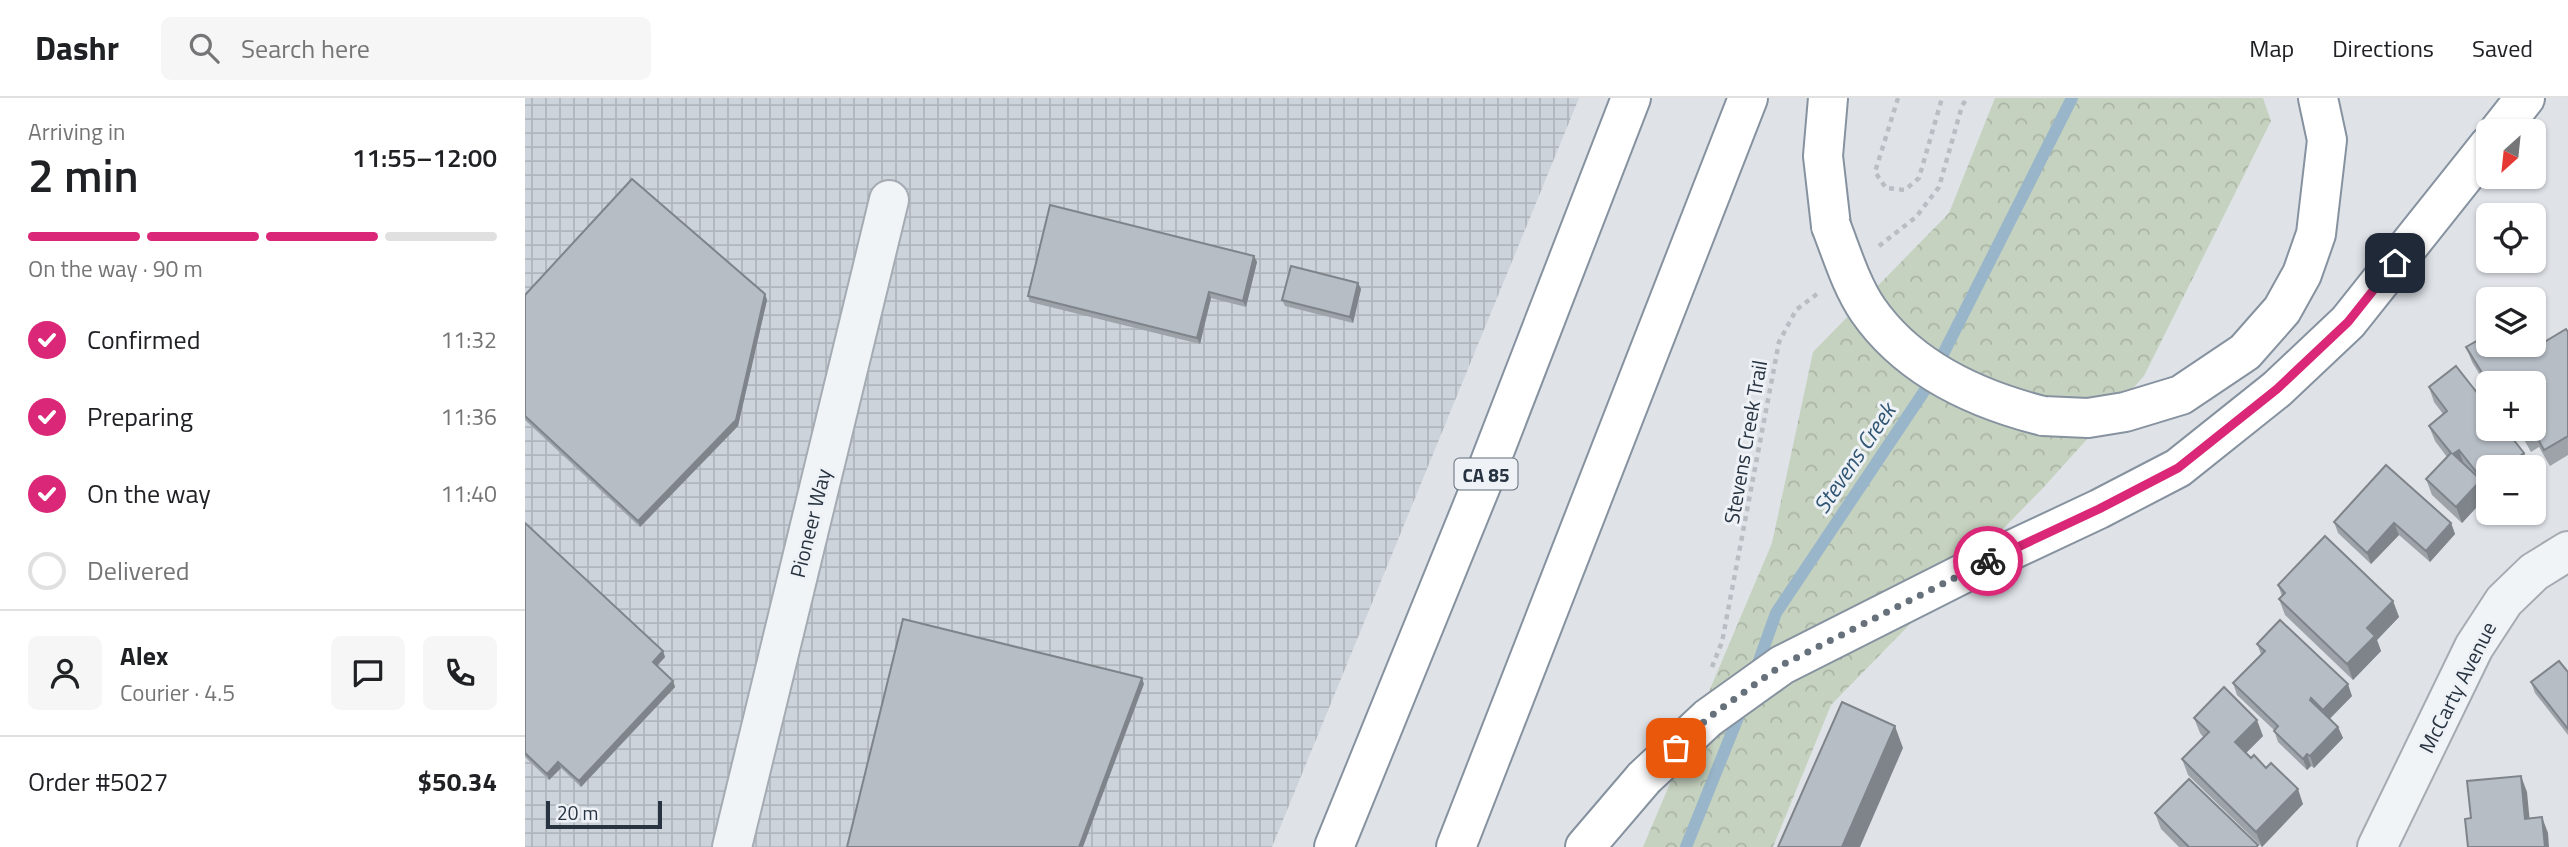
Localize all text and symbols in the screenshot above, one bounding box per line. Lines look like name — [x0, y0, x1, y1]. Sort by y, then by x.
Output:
search box — [161, 17, 651, 80]
text: Dashr — [35, 23, 119, 73]
icon: search — [185, 29, 223, 67]
text: Search here — [241, 29, 370, 68]
text: Map — [2249, 30, 2294, 66]
text: Directions — [2332, 30, 2434, 66]
text: Saved — [2472, 30, 2533, 66]
text: Arriving in — [28, 114, 125, 149]
north arrow — [2476, 119, 2546, 189]
map controls — [2476, 119, 2546, 525]
text: 11:55–12:00 — [352, 138, 497, 177]
text: 2 min — [28, 140, 139, 210]
button: locate — [2476, 203, 2546, 273]
pin — [2365, 233, 2425, 293]
icon: home — [2376, 244, 2414, 282]
text: On the way · 90 m — [28, 251, 203, 286]
button: layers — [2476, 287, 2546, 357]
text: Confirmed — [87, 320, 201, 359]
icon: check — [28, 321, 66, 359]
text: 11:32 — [440, 322, 497, 357]
street label: Stevens Creek Trail — [1715, 358, 1775, 526]
button: + — [2476, 371, 2546, 441]
water label: Stevens Creek — [1804, 394, 1905, 520]
text: Preparing — [87, 397, 193, 436]
icon: check — [28, 398, 66, 436]
text: 11:36 — [440, 399, 497, 434]
button: − — [2476, 455, 2546, 525]
road number: CA 85 — [1455, 458, 1517, 490]
street label: Pioneer Way — [781, 465, 839, 581]
text: On the way — [87, 474, 211, 513]
icon: check — [28, 475, 66, 513]
text: 11:40 — [440, 476, 497, 511]
courier — [1953, 526, 2023, 596]
icon: bike — [1969, 542, 2007, 580]
text: Delivered — [87, 551, 190, 590]
street label: McCarty Avenue — [2410, 616, 2504, 758]
button: person — [28, 636, 102, 710]
text: Alex — [120, 636, 168, 675]
button: chat — [331, 636, 405, 710]
button: phone — [423, 636, 497, 710]
text: Courier · 4.5 — [120, 675, 235, 710]
pin — [1646, 718, 1706, 778]
icon: bag — [1657, 729, 1695, 767]
text: Order #5027 — [28, 762, 168, 801]
text: $50.34 — [418, 762, 497, 801]
scale bar — [546, 798, 661, 830]
text: 20 m — [557, 798, 598, 827]

